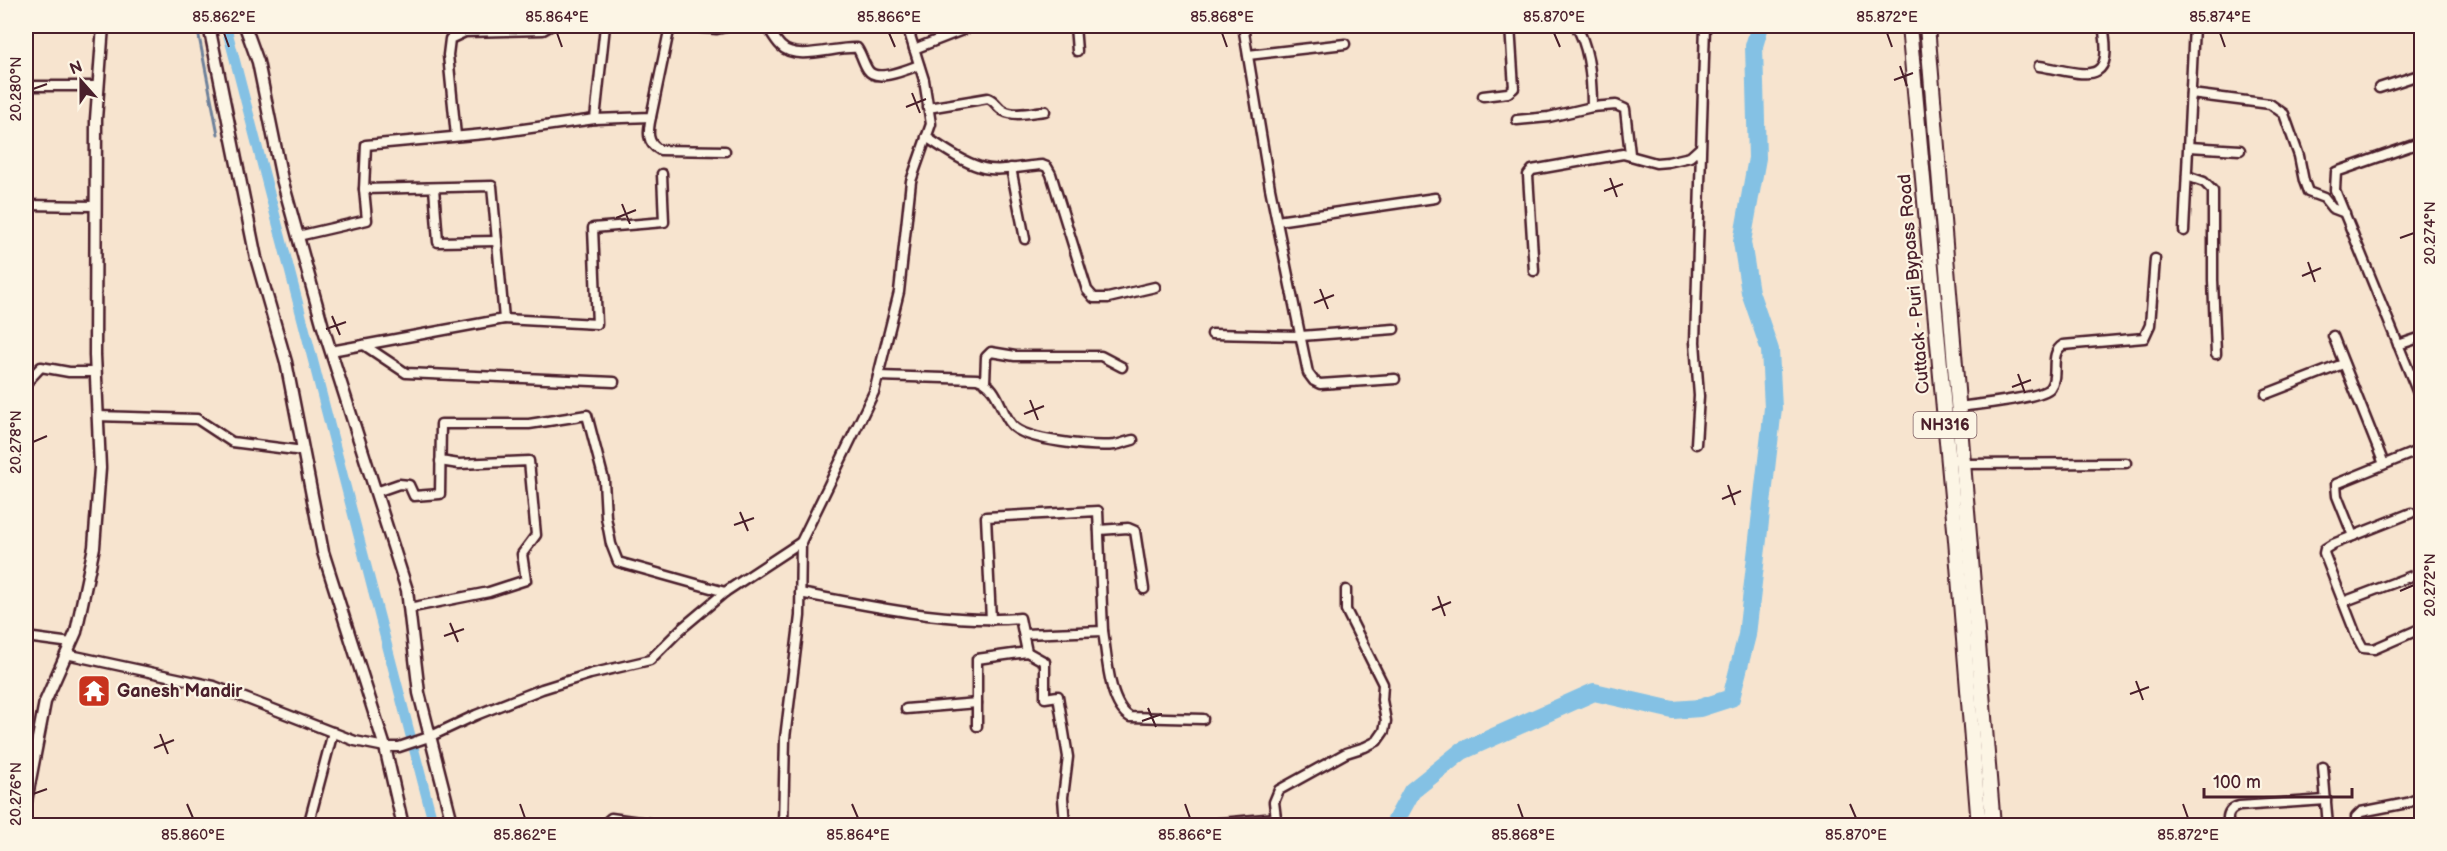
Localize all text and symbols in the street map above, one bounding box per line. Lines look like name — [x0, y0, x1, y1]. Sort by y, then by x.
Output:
text: 85.862°E — [192, 8, 256, 27]
text: 85.864°E — [525, 8, 589, 27]
text: 85.866°E — [857, 8, 921, 27]
text: 85.868°E — [1190, 8, 1254, 27]
text: 85.870°E — [1523, 8, 1585, 27]
text: 85.872°E — [1856, 8, 1918, 27]
text: 85.874°E — [2189, 8, 2251, 27]
north arrow — [51, 51, 111, 111]
text: 20.280°N — [7, 56, 26, 122]
text: N — [67, 57, 85, 79]
street label: Cuttack - Puri Bypass Road — [1894, 173, 1934, 395]
text: 20.274°N — [2421, 201, 2440, 265]
text: 20.278°N — [7, 410, 26, 474]
road number: NH316 — [1914, 412, 1976, 438]
text: 20.272°N — [2421, 553, 2440, 617]
temple icon: Ganesh Mandir — [76, 673, 112, 709]
place label: Ganesh Mandir — [117, 681, 243, 702]
scale bar — [2204, 761, 2352, 799]
text: 20.276°N — [7, 762, 26, 826]
text: 100 m — [2213, 772, 2261, 793]
text: 85.860°E — [161, 826, 225, 845]
text: 85.862°E — [493, 826, 557, 845]
text: 85.864°E — [826, 826, 890, 845]
text: 85.866°E — [1158, 826, 1222, 845]
text: 85.868°E — [1491, 826, 1555, 845]
text: 85.870°E — [1825, 826, 1887, 845]
text: 85.872°E — [2157, 826, 2219, 845]

